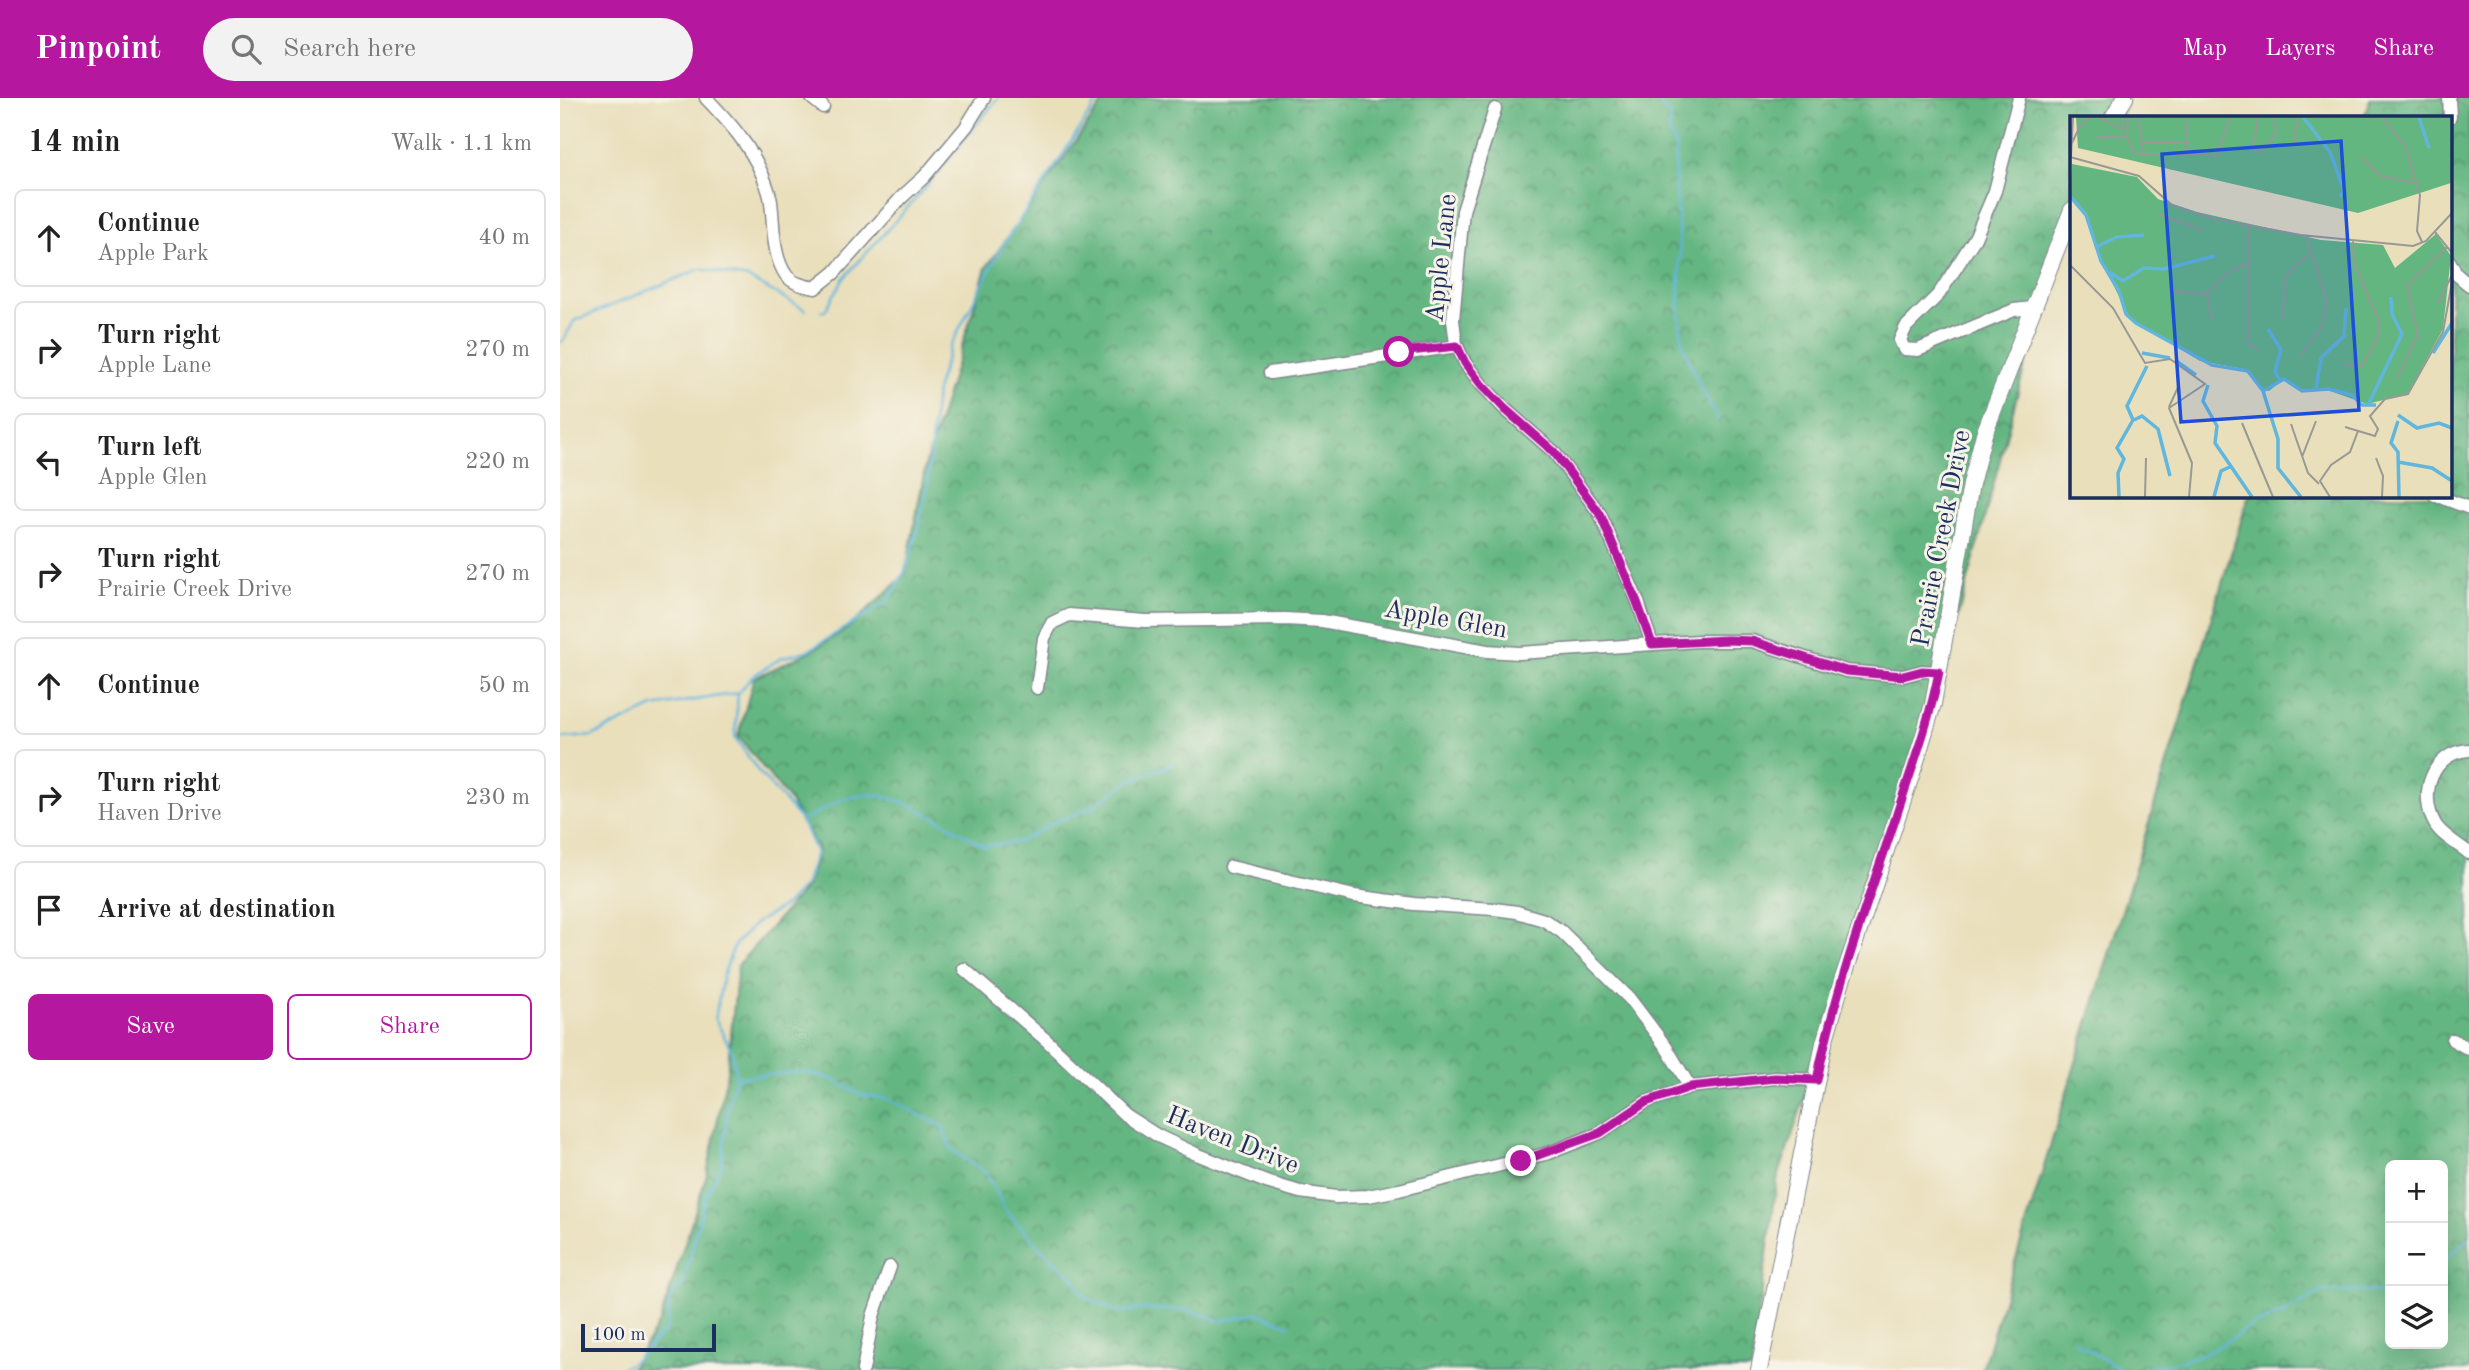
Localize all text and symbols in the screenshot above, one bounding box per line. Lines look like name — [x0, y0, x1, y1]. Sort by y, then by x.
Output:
search box — [203, 18, 693, 81]
icon: search — [227, 30, 265, 68]
text: Pinpoint — [35, 33, 161, 66]
text: Search here — [283, 36, 416, 62]
text: Map — [2183, 37, 2227, 61]
text: Layers — [2265, 37, 2335, 61]
text: Share — [2373, 37, 2434, 61]
inset map — [2070, 116, 2452, 497]
text: 14 min — [28, 128, 121, 158]
text: Walk · 1.1 km — [391, 132, 532, 155]
street label: Apple Lane — [1422, 193, 1462, 324]
text: Continue — [97, 211, 200, 237]
icon: ahead — [30, 219, 68, 257]
text: 40 m — [479, 226, 530, 249]
text: Apple Park — [97, 242, 209, 265]
text: Turn right — [97, 323, 220, 349]
icon: right — [30, 331, 68, 369]
route start — [1383, 336, 1414, 367]
text: 270 m — [465, 338, 530, 361]
text: Apple Lane — [97, 354, 211, 377]
street label: Prairie Creek Drive — [1908, 428, 1976, 649]
text: Turn left — [97, 435, 202, 461]
icon: left — [30, 443, 68, 481]
text: 220 m — [465, 450, 530, 473]
text: Apple Glen — [97, 466, 207, 489]
text: Turn right — [97, 547, 220, 573]
icon: right — [30, 555, 68, 593]
text: 270 m — [465, 562, 530, 585]
text: Prairie Creek Drive — [97, 578, 292, 601]
street label: Apple Glen — [1382, 596, 1509, 644]
icon: ahead — [30, 667, 68, 705]
text: Continue — [97, 673, 200, 699]
text: 50 m — [479, 674, 530, 697]
text: Turn right — [97, 771, 220, 797]
icon: right — [30, 779, 68, 817]
text: 230 m — [465, 786, 530, 809]
text: Haven Drive — [97, 802, 222, 825]
icon: arrive — [30, 891, 68, 929]
text: Arrive at destination — [97, 897, 336, 923]
button: Save — [28, 994, 273, 1060]
button: Share — [287, 994, 532, 1060]
street label: Haven Drive — [1162, 1102, 1302, 1179]
route end — [1505, 1145, 1536, 1176]
map controls — [2385, 1160, 2448, 1349]
button: + — [2385, 1160, 2448, 1223]
button: − — [2385, 1223, 2448, 1286]
button: layers — [2385, 1286, 2448, 1349]
scale bar — [581, 1321, 716, 1353]
text: 100 m — [592, 1326, 645, 1345]

